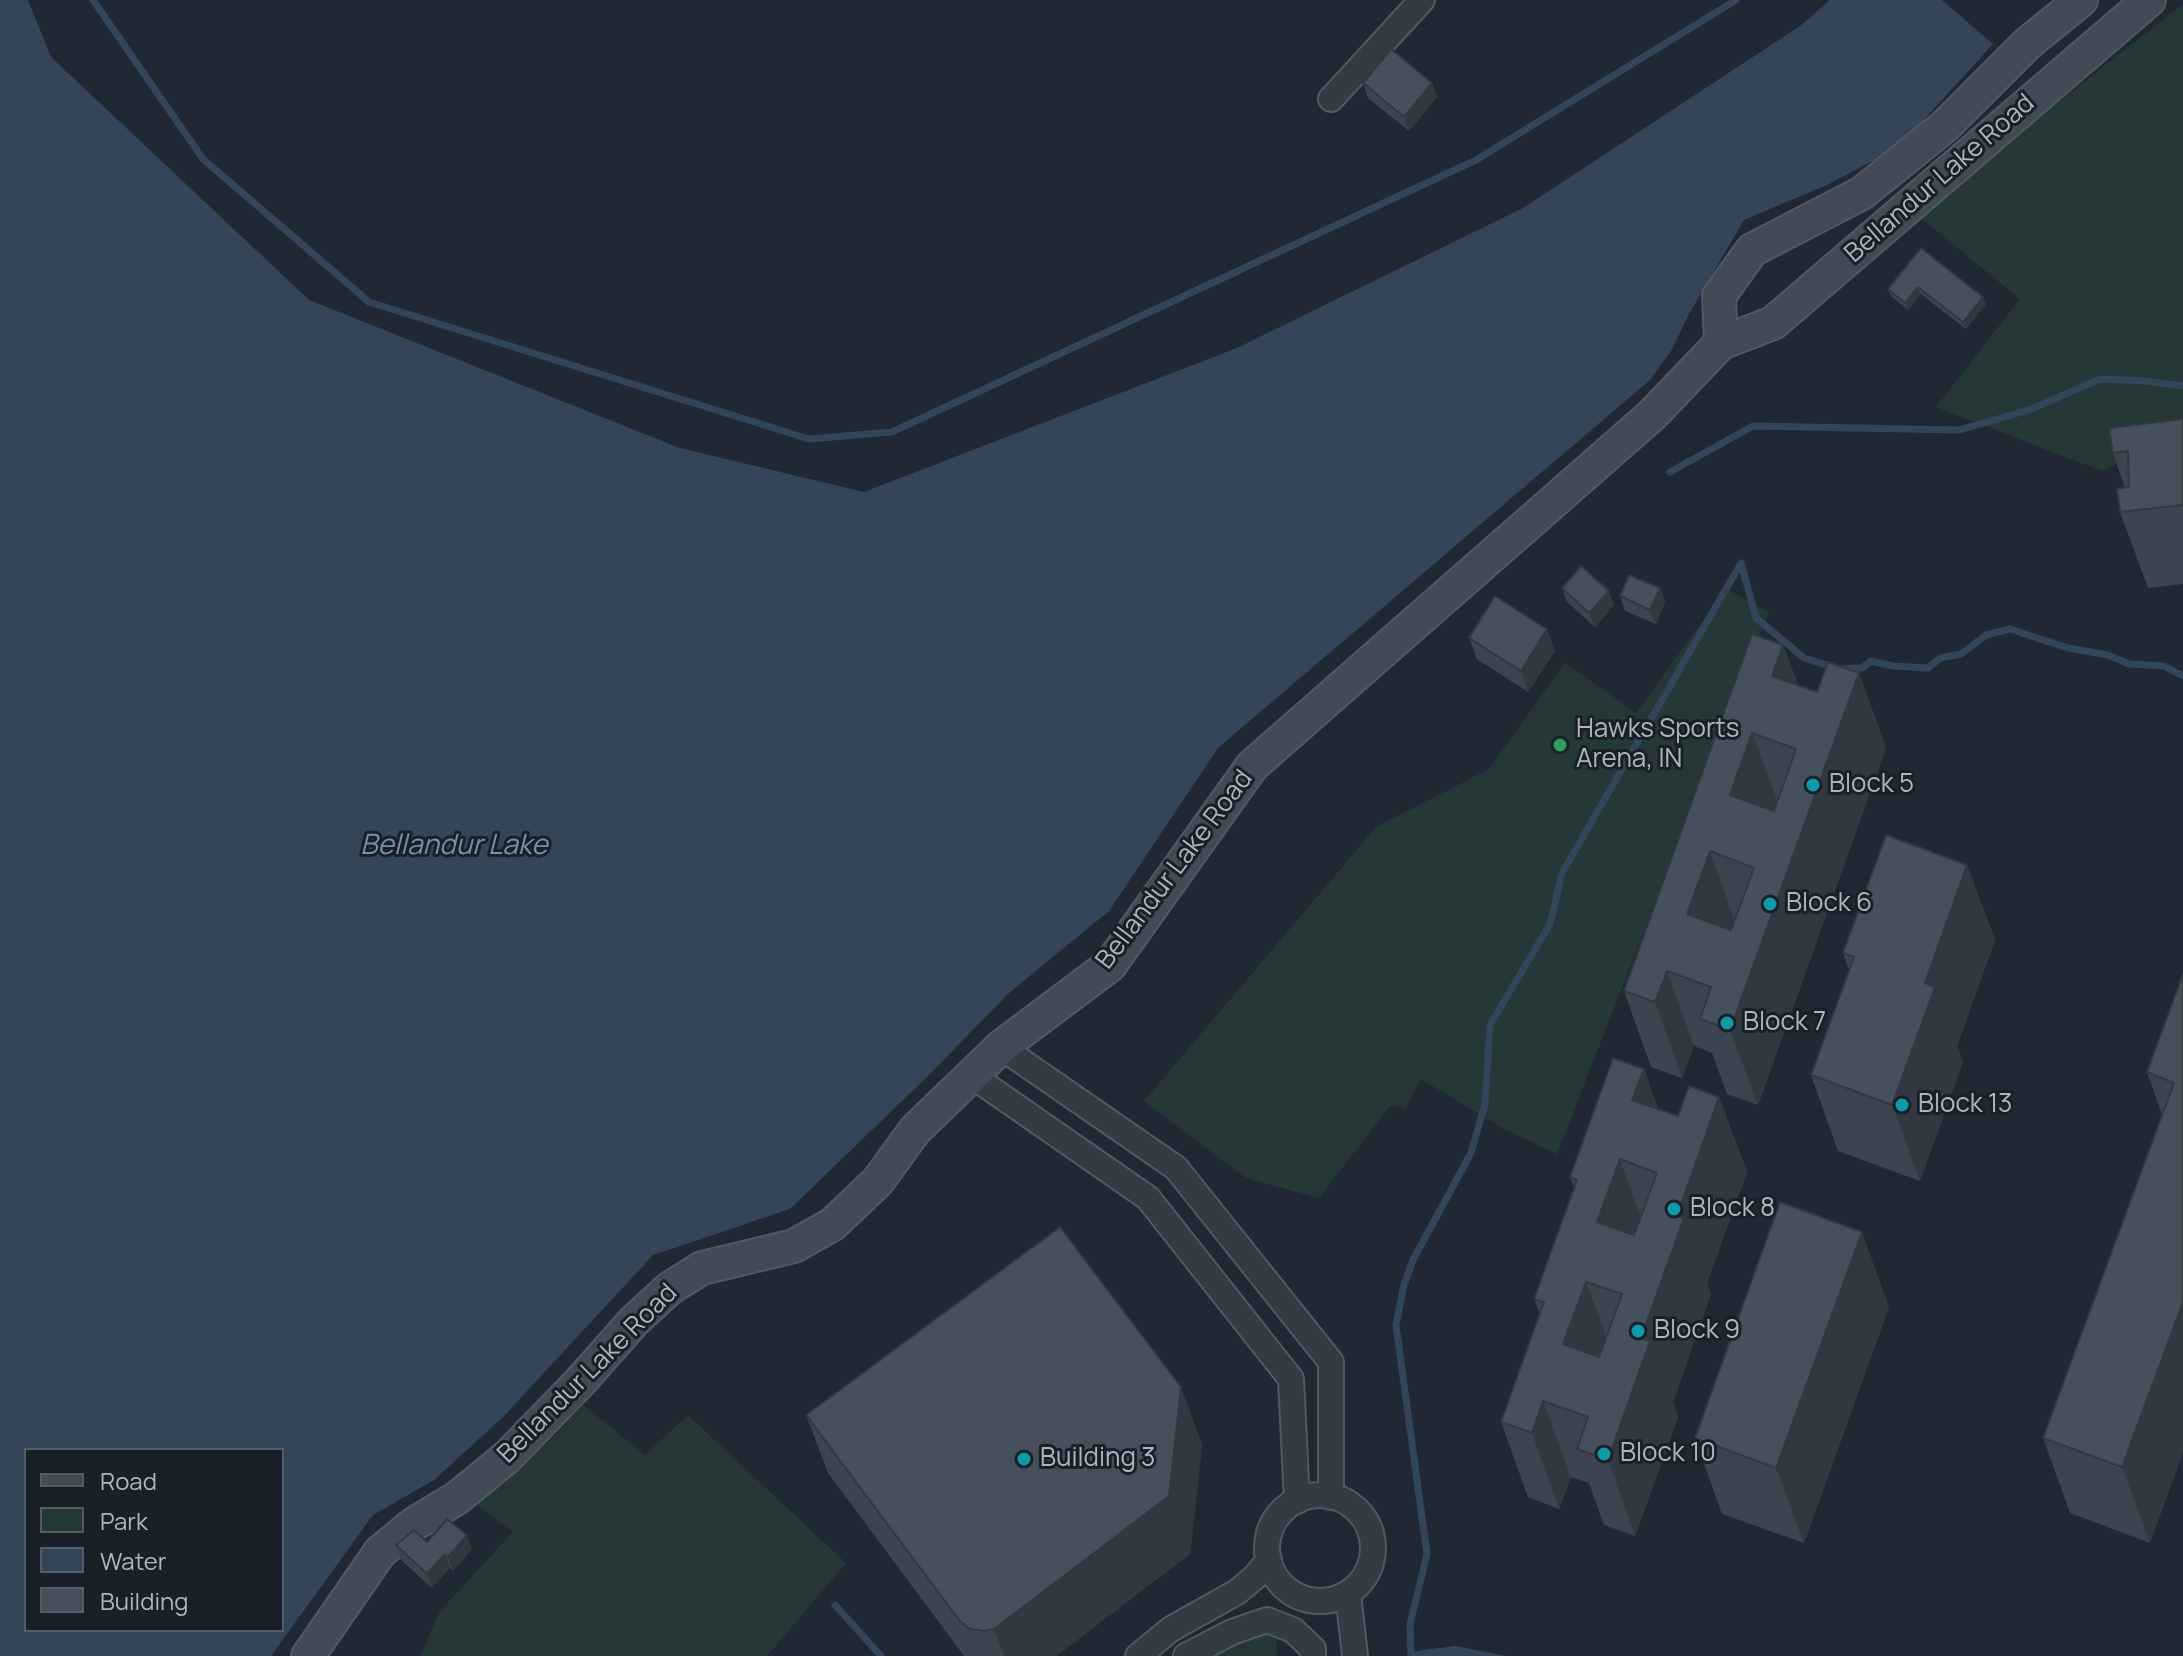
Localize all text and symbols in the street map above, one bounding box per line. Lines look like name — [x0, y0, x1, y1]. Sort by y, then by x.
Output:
street label: Bellandur Lake Road — [1839, 88, 2041, 270]
place label: Hawks Sports Arena, IN — [1576, 714, 1739, 776]
marker: Hawks Sports Arena, IN — [1551, 736, 1569, 754]
street label: Bellandur Lake Road — [1090, 764, 1260, 976]
place label: Block 5 — [1829, 769, 1914, 801]
marker: Block 5 — [1804, 776, 1822, 794]
water label: Bellandur Lake — [360, 829, 548, 863]
place label: Block 6 — [1786, 888, 1872, 920]
marker: Block 6 — [1761, 895, 1779, 913]
place label: Block 7 — [1743, 1007, 1826, 1039]
marker: Block 7 — [1718, 1014, 1736, 1032]
place label: Block 13 — [1918, 1089, 2012, 1121]
marker: Block 13 — [1893, 1096, 1911, 1114]
place label: Block 8 — [1690, 1193, 1775, 1225]
marker: Block 8 — [1665, 1200, 1683, 1218]
street label: Bellandur Lake Road — [492, 1278, 684, 1470]
place label: Block 9 — [1654, 1315, 1740, 1347]
marker: Block 9 — [1629, 1322, 1647, 1340]
place label: Block 10 — [1620, 1438, 1716, 1470]
place label: Building 3 — [1040, 1443, 1155, 1475]
marker: Block 10 — [1595, 1445, 1613, 1463]
legend — [24, 1448, 284, 1632]
marker: Building 3 — [1015, 1450, 1033, 1468]
text: Road — [100, 1464, 157, 1497]
text: Park — [100, 1504, 148, 1537]
text: Water — [100, 1544, 167, 1577]
text: Building — [100, 1584, 188, 1617]

